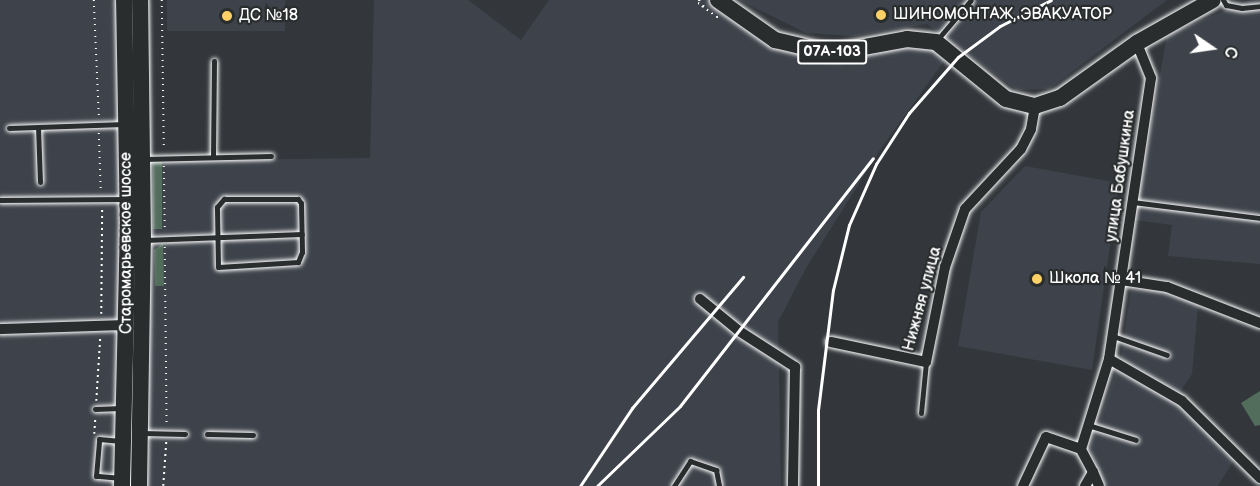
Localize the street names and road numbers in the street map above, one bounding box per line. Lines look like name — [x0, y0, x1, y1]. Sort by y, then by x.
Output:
road number: 07А-103 — [796, 40, 868, 64]
street label: улица Бабушкина — [1102, 109, 1140, 243]
street label: Старомарьевское шоссе — [117, 152, 137, 334]
street label: Нижняя улица — [900, 245, 946, 353]

